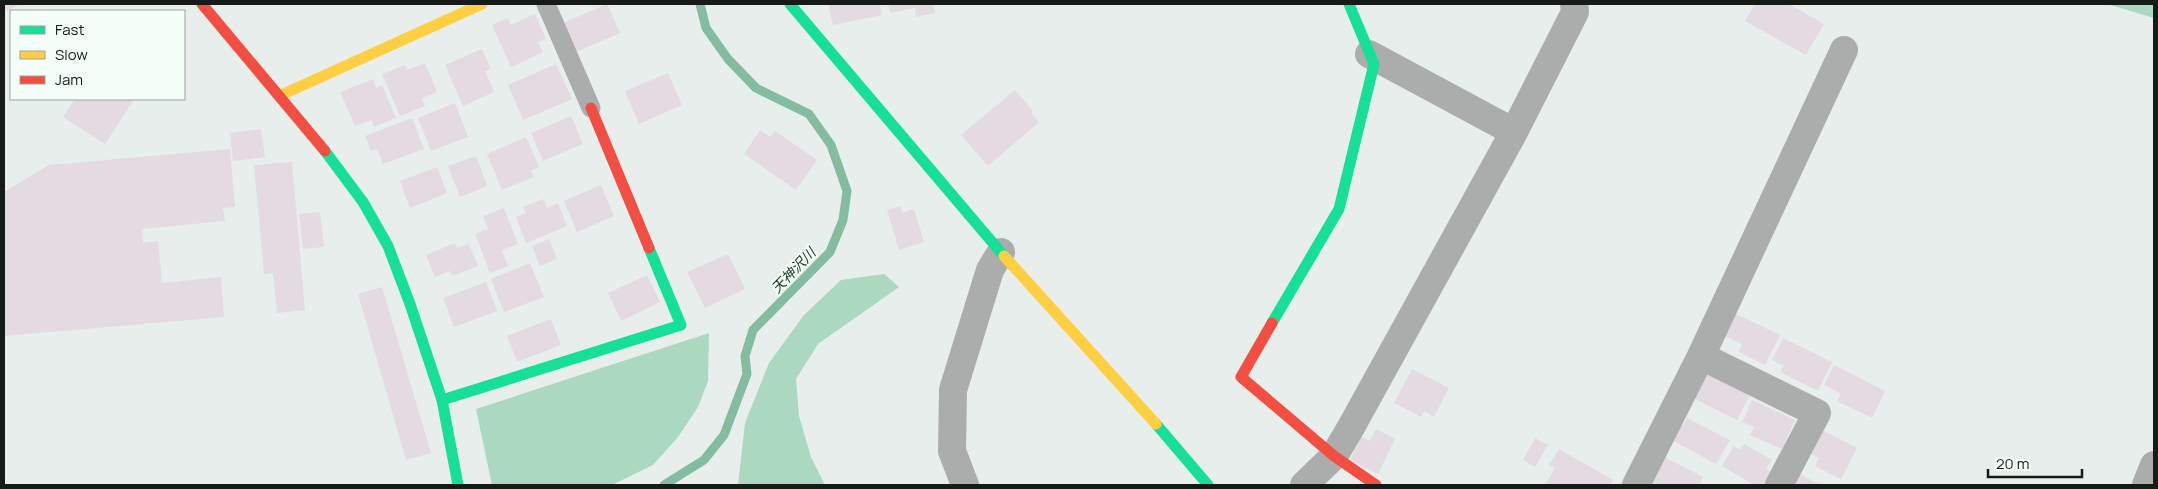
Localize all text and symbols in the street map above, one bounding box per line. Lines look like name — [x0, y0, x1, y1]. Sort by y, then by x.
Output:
legend — [10, 10, 185, 100]
text: Fast — [55, 19, 84, 40]
text: Slow — [55, 44, 88, 65]
text: Jam — [55, 69, 83, 90]
water label: 天神沢川 — [767, 242, 821, 297]
scale bar — [1988, 446, 2082, 478]
text: 20 m — [1996, 453, 2029, 474]

